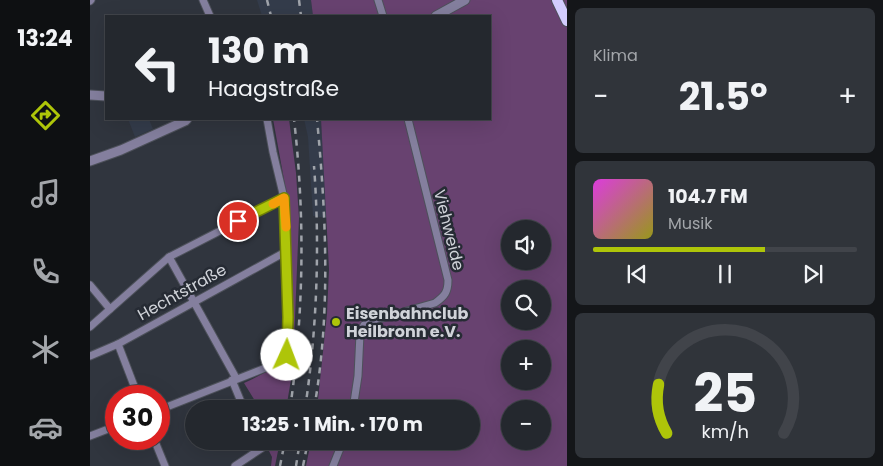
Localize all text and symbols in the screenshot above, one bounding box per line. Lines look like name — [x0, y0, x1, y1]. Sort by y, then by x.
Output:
text: 13:24 — [17, 23, 73, 54]
text: 130 m — [208, 26, 310, 75]
icon: left — [125, 35, 190, 100]
text: Klima — [593, 44, 638, 67]
text: 21.5° — [679, 70, 768, 123]
text: Haagstraße — [208, 73, 339, 104]
text: − — [593, 77, 608, 116]
text: + — [838, 77, 857, 116]
icon: directions — [28, 98, 63, 133]
icon: music — [28, 176, 63, 211]
text: 104.7 FM — [668, 183, 748, 210]
street label: Viehweide — [428, 187, 470, 273]
pin — [217, 200, 259, 242]
icon: arrive — [224, 207, 252, 235]
text: Musik — [668, 212, 713, 235]
map controls — [501, 220, 551, 450]
button: sound — [501, 220, 551, 270]
icon: phone — [28, 254, 63, 289]
street label: Hechtstraße — [133, 258, 231, 326]
icon: previous — [623, 260, 651, 288]
icon: pause — [711, 260, 739, 288]
icon: next — [799, 260, 827, 288]
button: search — [501, 280, 551, 330]
place label: Eisenbahnclub Heilbronn e.V. — [346, 302, 468, 343]
marker: Eisenbahnclub Heilbronn e.V. — [330, 316, 342, 328]
position arrow — [260, 328, 312, 380]
icon: climate — [28, 332, 63, 367]
button: + — [501, 340, 551, 390]
text: 25 — [693, 357, 757, 430]
speed limit sign: 30 — [105, 385, 170, 450]
button: − — [501, 400, 551, 450]
icon: car — [28, 410, 63, 445]
text: 13:25 · 1 Min. · 170 m — [242, 411, 423, 438]
text: km/h — [701, 419, 749, 444]

